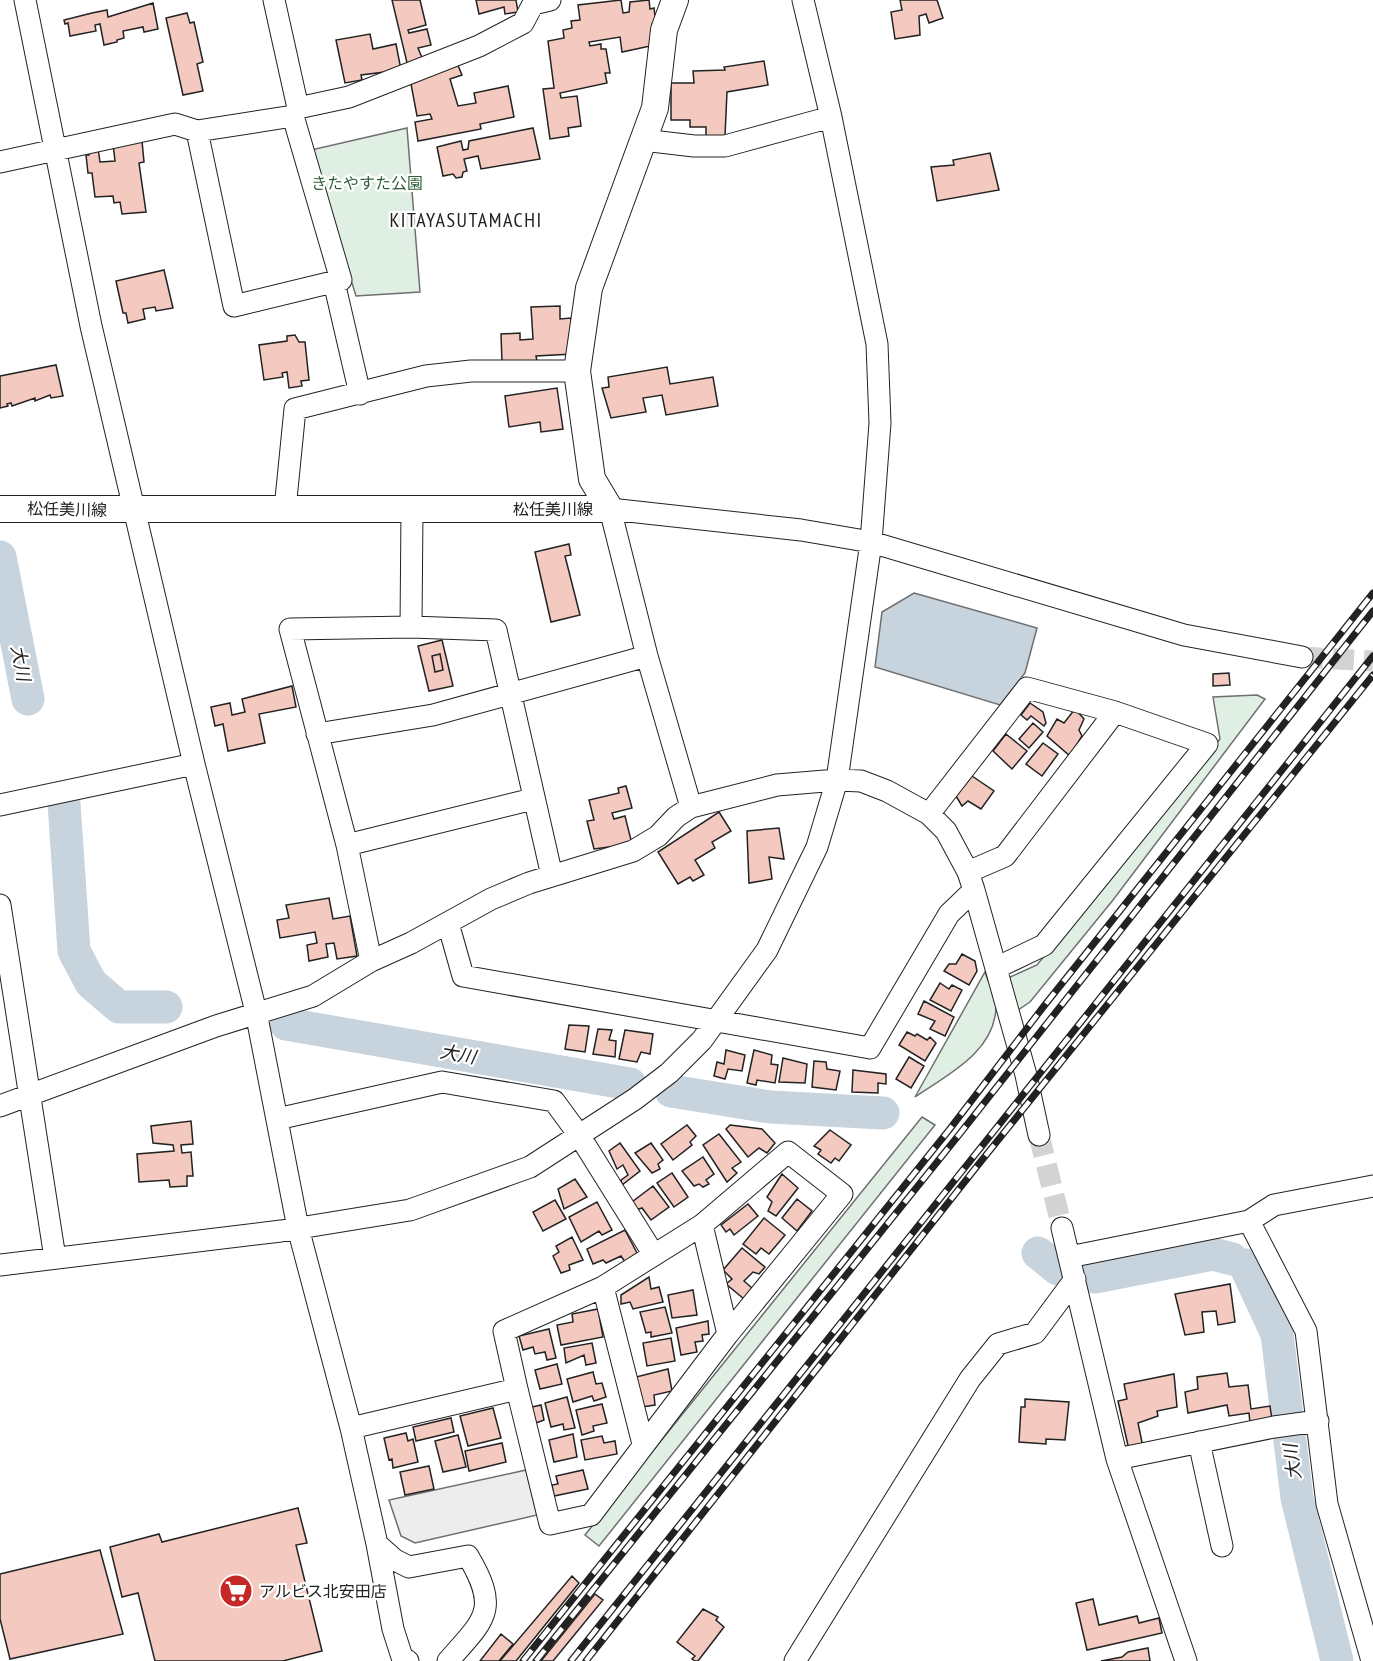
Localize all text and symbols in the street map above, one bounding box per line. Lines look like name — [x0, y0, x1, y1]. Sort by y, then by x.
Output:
park label: きたやすた公園 — [311, 173, 423, 193]
district label: KITAYASUTAMACHI — [389, 207, 543, 233]
street label: 松任美川線 — [27, 498, 107, 520]
street label: 松任美川線 — [513, 499, 593, 519]
water label: 大川 — [6, 643, 36, 685]
water label: 大川 — [438, 1040, 480, 1069]
water label: 大川 — [1278, 1441, 1306, 1481]
supermarket icon: アルビス北安田店 — [218, 1573, 254, 1609]
place label: アルビス北安田店 — [259, 1581, 387, 1601]

